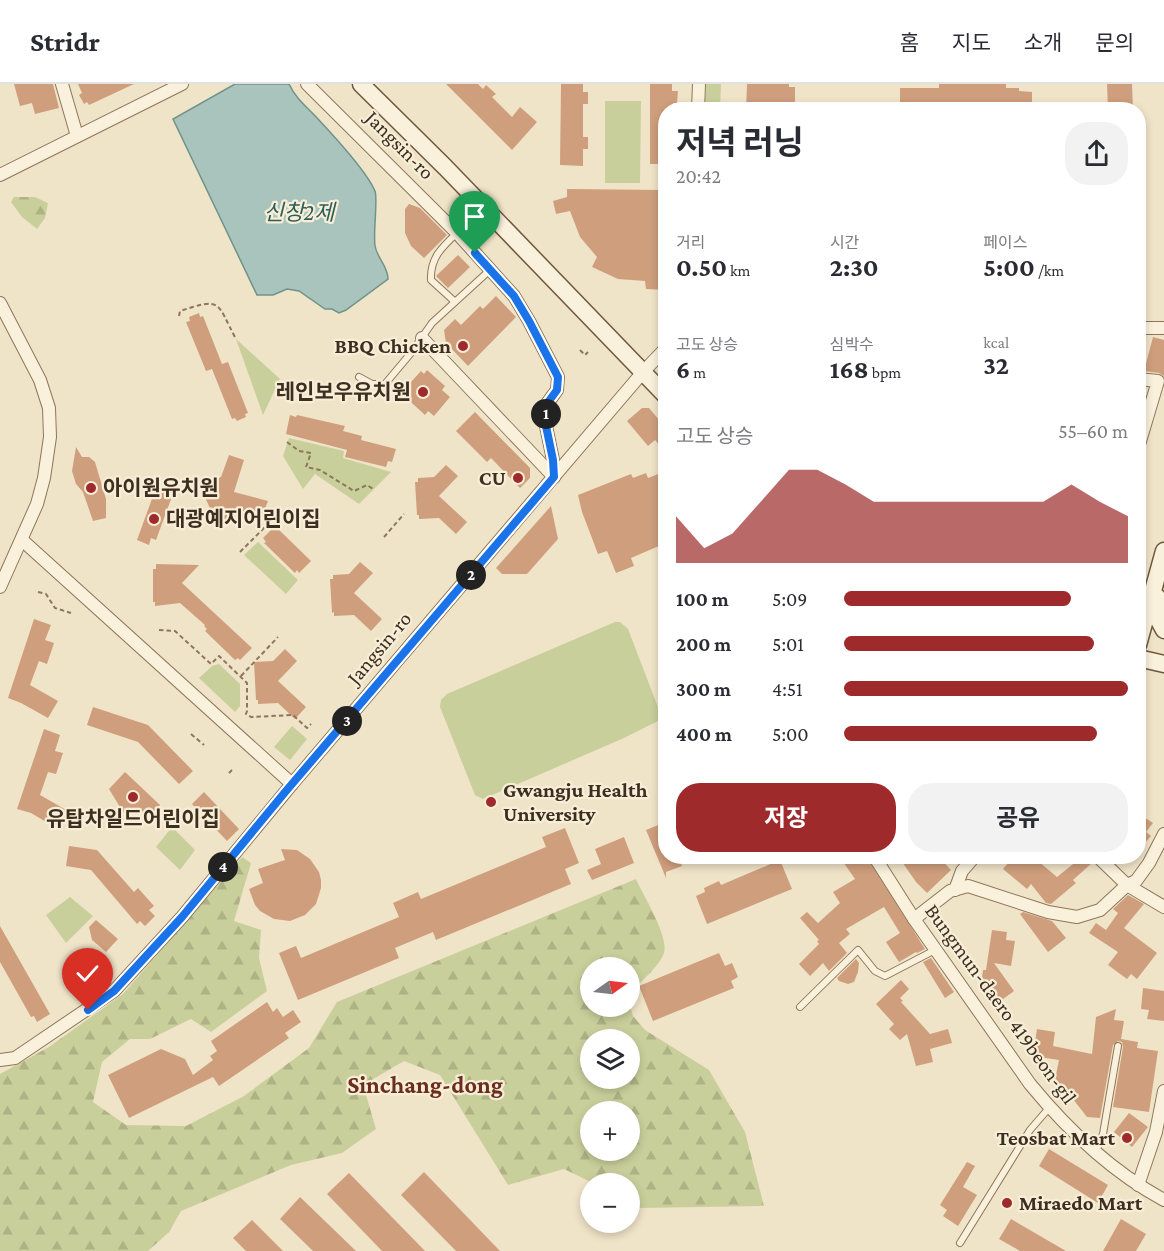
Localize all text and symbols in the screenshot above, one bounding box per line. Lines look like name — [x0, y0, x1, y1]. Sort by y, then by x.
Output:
text: Stridr — [30, 26, 100, 57]
text: 홈 — [900, 31, 919, 55]
text: 지도 — [952, 31, 991, 55]
text: 소개 — [1024, 31, 1062, 55]
text: 문의 — [1095, 31, 1134, 55]
street label: Jangsin-ro — [359, 104, 439, 184]
button: share — [1065, 122, 1128, 185]
text: 저녁 러닝 — [676, 124, 804, 161]
text: 20:42 — [676, 165, 721, 187]
pin — [449, 191, 500, 253]
water label: 신창2제 — [263, 200, 337, 225]
icon: arrive — [458, 200, 491, 233]
text: 거리 — [676, 234, 705, 251]
text: 시간 — [830, 234, 859, 251]
text: 페이스 — [983, 234, 1028, 251]
text: 0.50 — [676, 253, 727, 282]
text: 2:30 — [830, 253, 879, 282]
text: 5:00 — [983, 253, 1035, 282]
text: km — [727, 262, 750, 279]
text: /km — [1035, 262, 1064, 279]
place label: BBQ Chicken — [335, 334, 451, 358]
text: kcal — [983, 334, 1009, 351]
text: 고도 상승 — [676, 336, 738, 353]
text: 심박수 — [830, 336, 874, 353]
marker: BBQ Chicken — [456, 339, 470, 353]
text: 32 — [983, 351, 1009, 380]
text: 6 — [676, 355, 690, 384]
text: 168 — [830, 355, 869, 384]
text: m — [690, 364, 706, 381]
text: bpm — [869, 364, 901, 381]
place label: 레인보우유치원 — [276, 380, 411, 404]
marker: 레인보우유치원 — [416, 385, 430, 399]
pin: 1 — [531, 399, 561, 429]
text: 1 — [543, 405, 549, 422]
text: 55–60 m — [1058, 420, 1128, 442]
text: 고도 상승 — [676, 425, 753, 447]
place label: CU — [479, 466, 506, 490]
marker: CU — [511, 471, 525, 485]
place label: 아이원유치원 — [103, 476, 219, 500]
marker: 아이원유치원 — [84, 481, 98, 495]
place label: 대광예지어린이집 — [166, 507, 321, 531]
marker: 대광예지어린이집 — [147, 512, 161, 526]
pin: 2 — [456, 560, 486, 590]
text: 2 — [467, 566, 475, 583]
text: 100 m — [676, 588, 729, 610]
text: 5:09 — [772, 588, 807, 610]
street label: Jangsin-ro — [340, 607, 416, 691]
text: 200 m — [676, 633, 731, 655]
text: 5:01 — [772, 633, 804, 655]
text: 300 m — [676, 678, 731, 700]
text: 4:51 — [772, 678, 803, 700]
pin: 3 — [332, 706, 362, 736]
text: 3 — [343, 712, 351, 729]
text: 400 m — [676, 723, 732, 745]
text: 5:00 — [772, 723, 809, 745]
place label: Gwangju Health University — [503, 778, 648, 826]
button: 저장 — [676, 783, 896, 852]
button: 공유 — [908, 783, 1128, 852]
marker: 유탑차일드어린이집 — [126, 790, 140, 804]
marker: Gwangju Health University — [484, 795, 498, 809]
place label: 유탑차일드어린이집 — [46, 807, 220, 831]
pin: 4 — [208, 852, 238, 882]
text: 4 — [219, 858, 227, 875]
street label: Bungmun-daero 419beon-gil — [920, 899, 1082, 1109]
pin — [62, 948, 113, 1010]
icon: check — [71, 957, 104, 990]
north arrow — [580, 957, 640, 1017]
map controls — [580, 957, 640, 1233]
button: layers — [580, 1029, 640, 1089]
district label: Sinchang-dong — [347, 1071, 503, 1098]
button: + — [580, 1101, 640, 1161]
place label: Teosbat Mart — [996, 1126, 1115, 1150]
marker: Teosbat Mart — [1120, 1131, 1134, 1145]
button: − — [580, 1173, 640, 1233]
place label: Miraedo Mart — [1019, 1191, 1143, 1215]
marker: Miraedo Mart — [1000, 1196, 1014, 1210]

